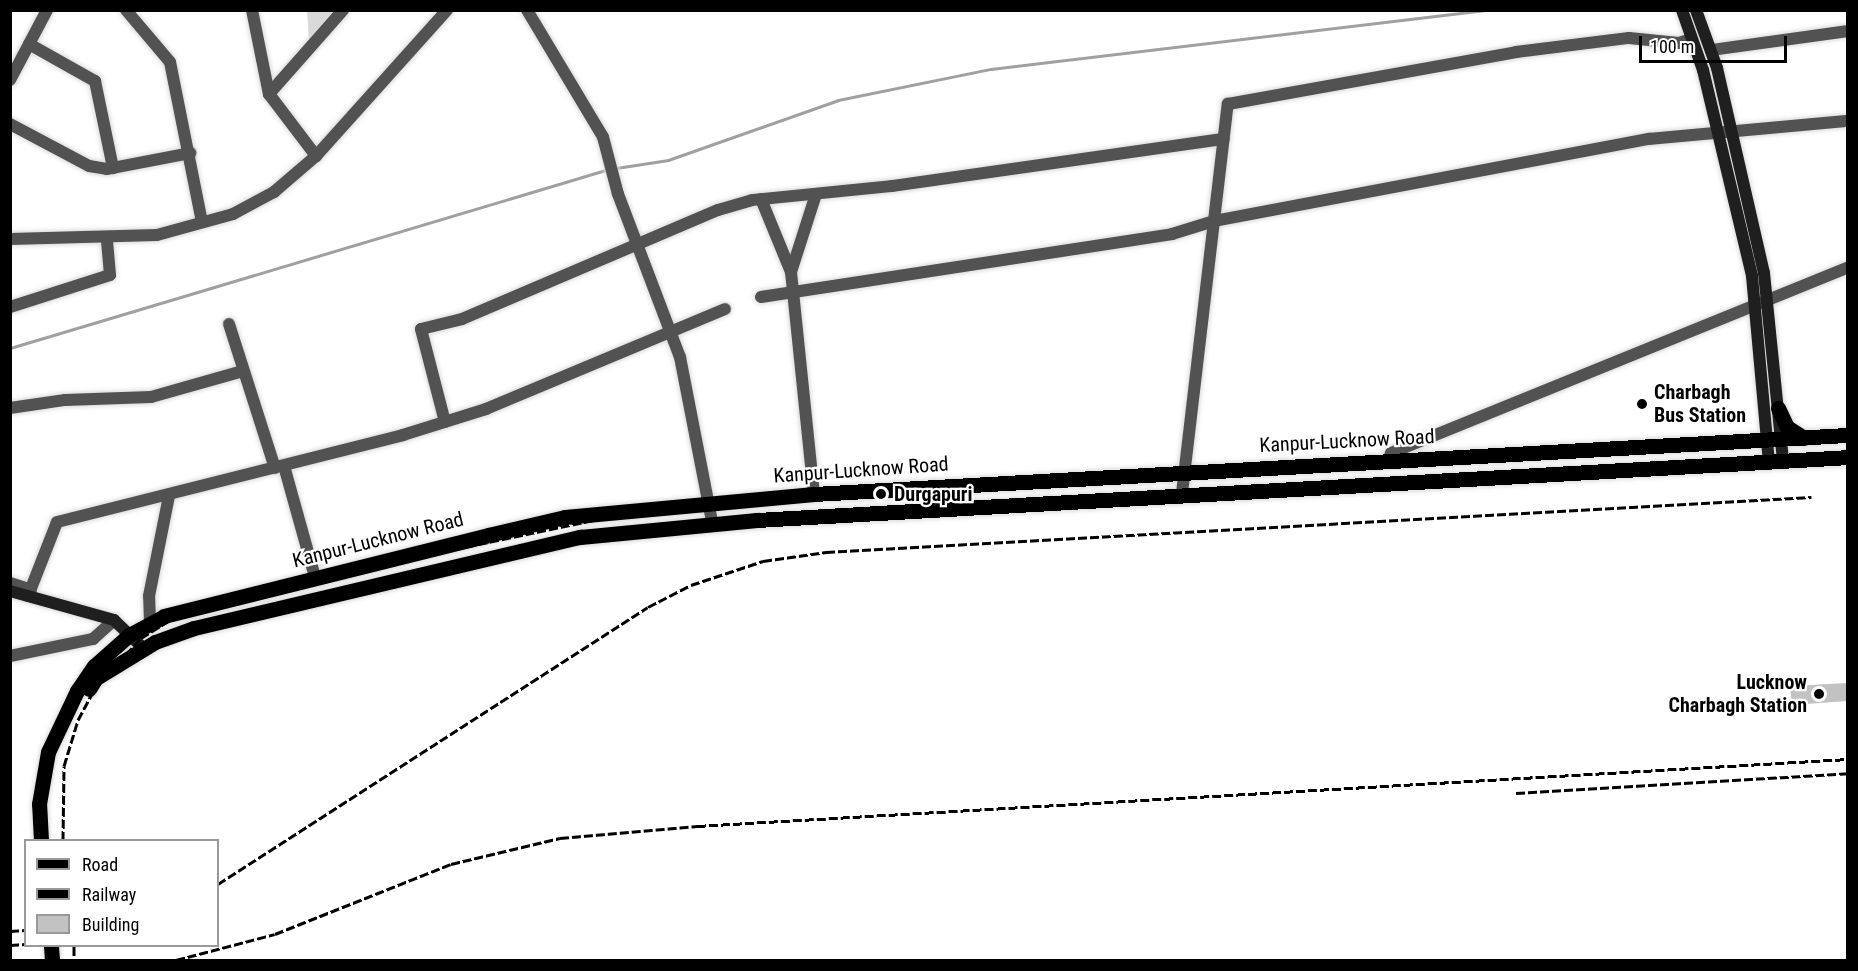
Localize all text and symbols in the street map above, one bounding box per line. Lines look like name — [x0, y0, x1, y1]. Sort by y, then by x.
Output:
scale bar — [1642, 24, 1790, 62]
text: 100 m — [1650, 36, 1694, 57]
place label: Charbagh Bus Station — [1654, 380, 1746, 427]
marker: Charbagh Bus Station — [1635, 397, 1649, 411]
street label: Kanpur-Lucknow Road — [1259, 424, 1435, 458]
street label: Kanpur-Lucknow Road — [773, 452, 949, 488]
place label: Durgapuri — [894, 482, 972, 506]
marker: Durgapuri — [872, 485, 890, 503]
street label: Kanpur-Lucknow Road — [290, 507, 466, 573]
place label: Lucknow Charbagh Station — [1669, 670, 1807, 717]
marker: Lucknow Charbagh Station — [1812, 687, 1826, 701]
legend — [24, 839, 219, 947]
text: Road — [82, 854, 118, 875]
text: Railway — [82, 884, 136, 905]
text: Building — [82, 914, 139, 935]

